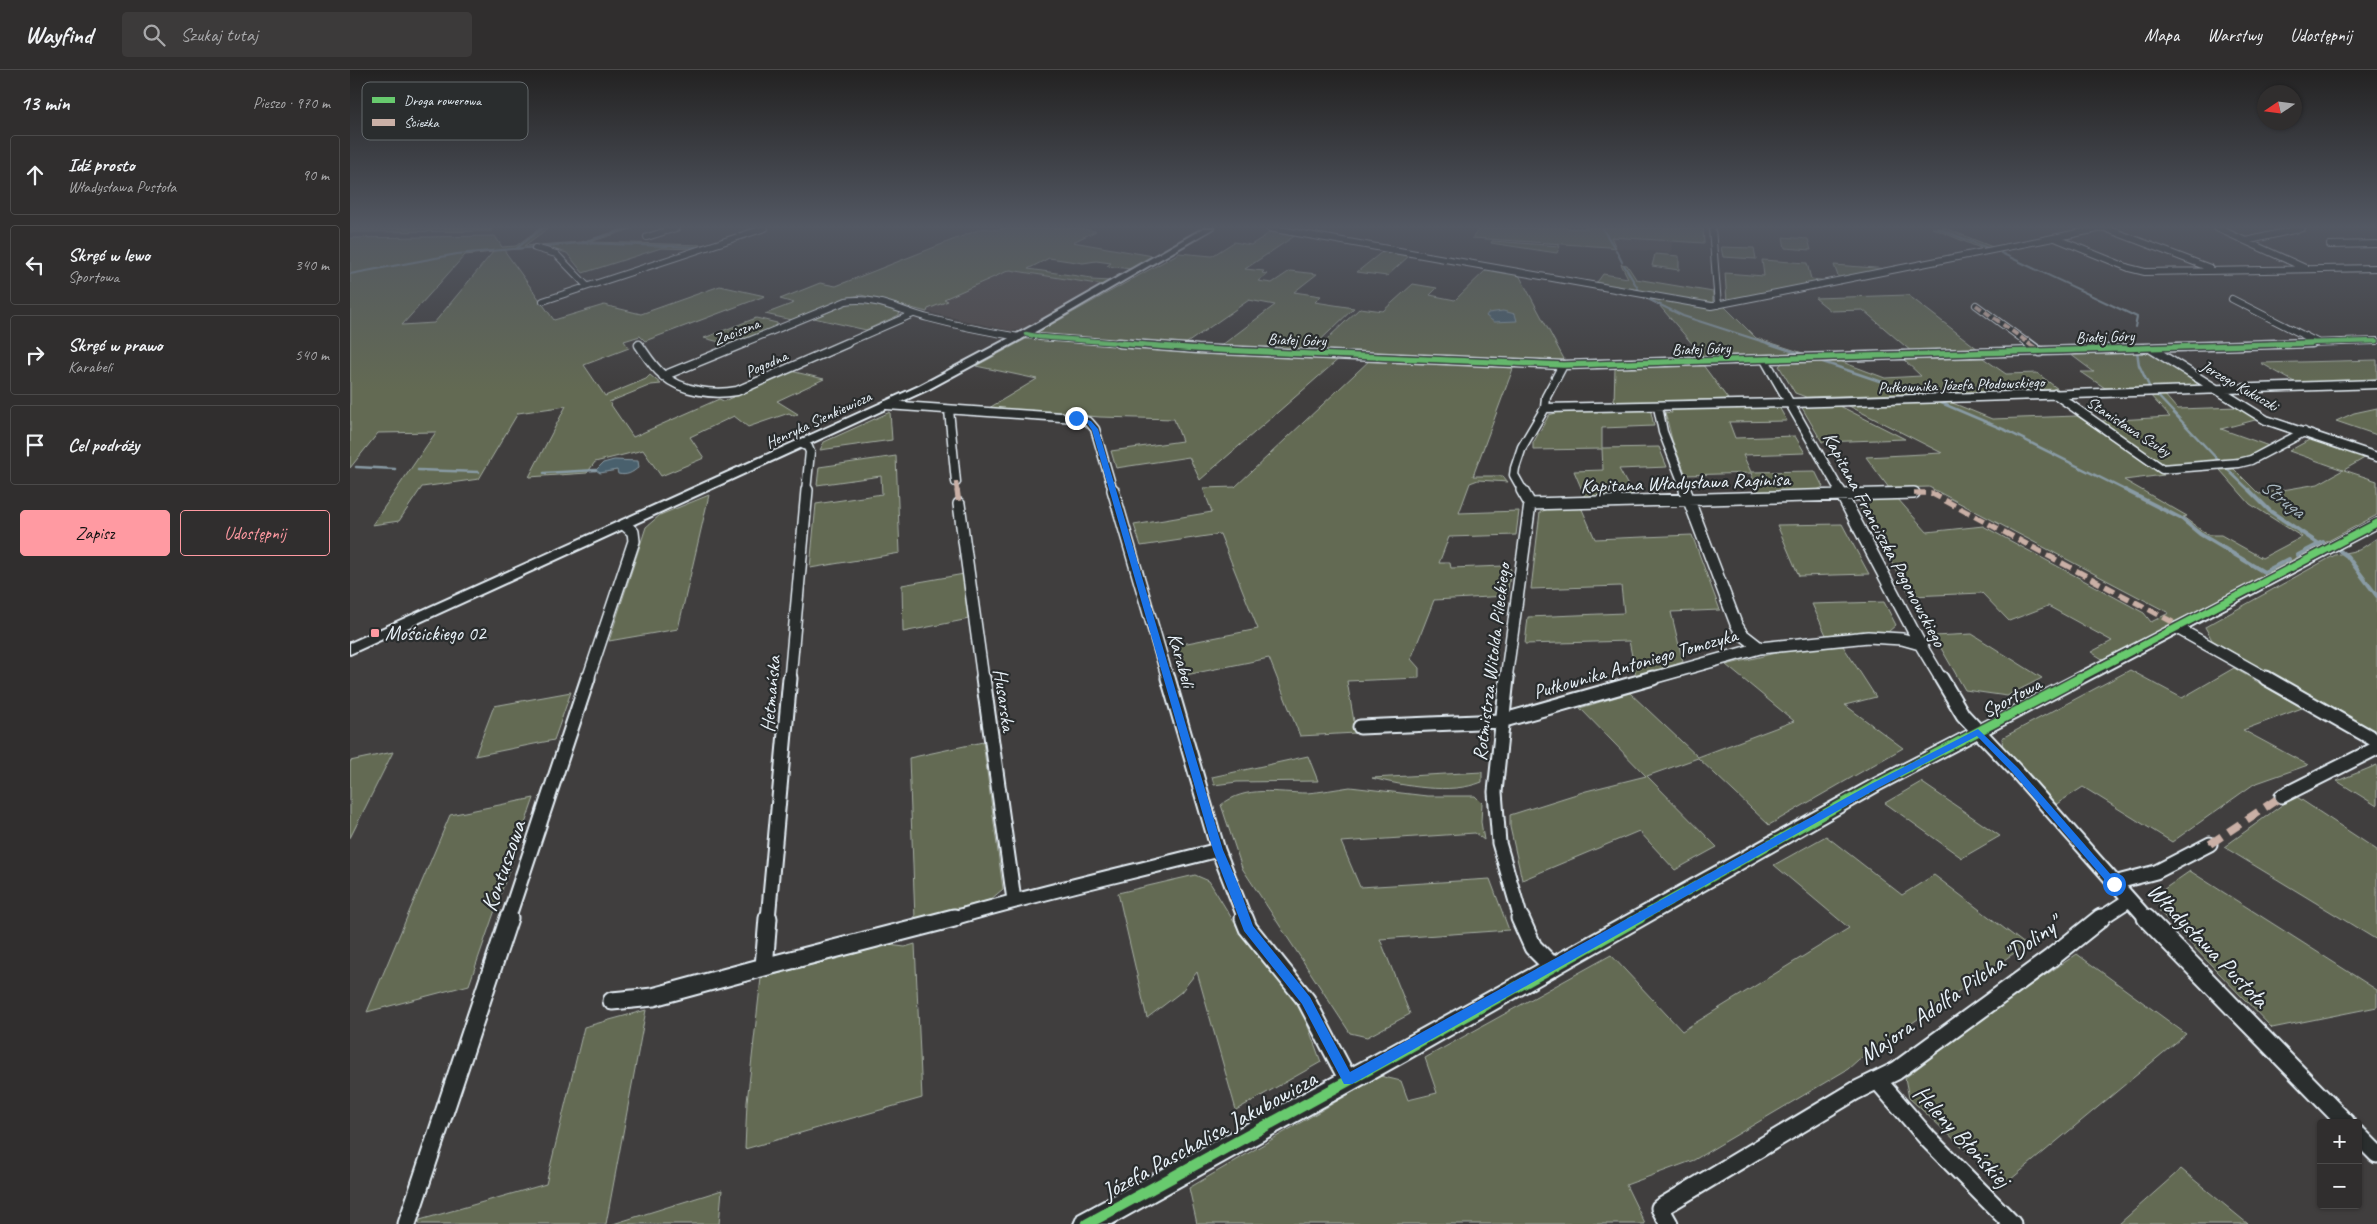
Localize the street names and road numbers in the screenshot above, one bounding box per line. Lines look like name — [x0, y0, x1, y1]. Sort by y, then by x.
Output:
street label: Zaciszna — [710, 313, 764, 350]
street label: Białej Góry — [2075, 326, 2136, 348]
street label: Białej Góry — [1267, 329, 1328, 351]
street label: Białej Góry — [1671, 338, 1732, 360]
street label: Pogodna — [742, 345, 792, 382]
street label: Jerzego Kukuczki — [2197, 355, 2283, 417]
street label: Pułkownika Józefa Płodowskiego — [1878, 372, 2047, 398]
street label: Henryka Sienkiewicza — [762, 386, 876, 453]
street label: Stanisława Szuby — [2083, 392, 2176, 462]
street label: Kapitana Franciszka Pogonowskiego — [1817, 428, 1952, 652]
street label: Kapitana Władysława Raginisa — [1580, 466, 1792, 499]
street label: Rotmistrza Witolda Pileckiego — [1467, 560, 1516, 762]
street label: Pułkownika Antoniego Tomczyka — [1530, 622, 1742, 705]
street label: Karabeli — [1162, 630, 1202, 692]
street label: Hetmańska — [755, 654, 786, 733]
street label: Husarska — [988, 667, 1022, 735]
street label: Sportowa — [1977, 671, 2047, 723]
street label: Kontuszowa — [474, 815, 533, 915]
street label: Władysława Pustoła — [2141, 876, 2276, 1015]
street label: Majora Adolfa Pilcha "Doliny" — [1853, 906, 2070, 1071]
street label: Józefa Paschalisa Jakubowicza — [1095, 1063, 1323, 1207]
street label: Heleny Błońskiej — [1907, 1078, 2019, 1196]

